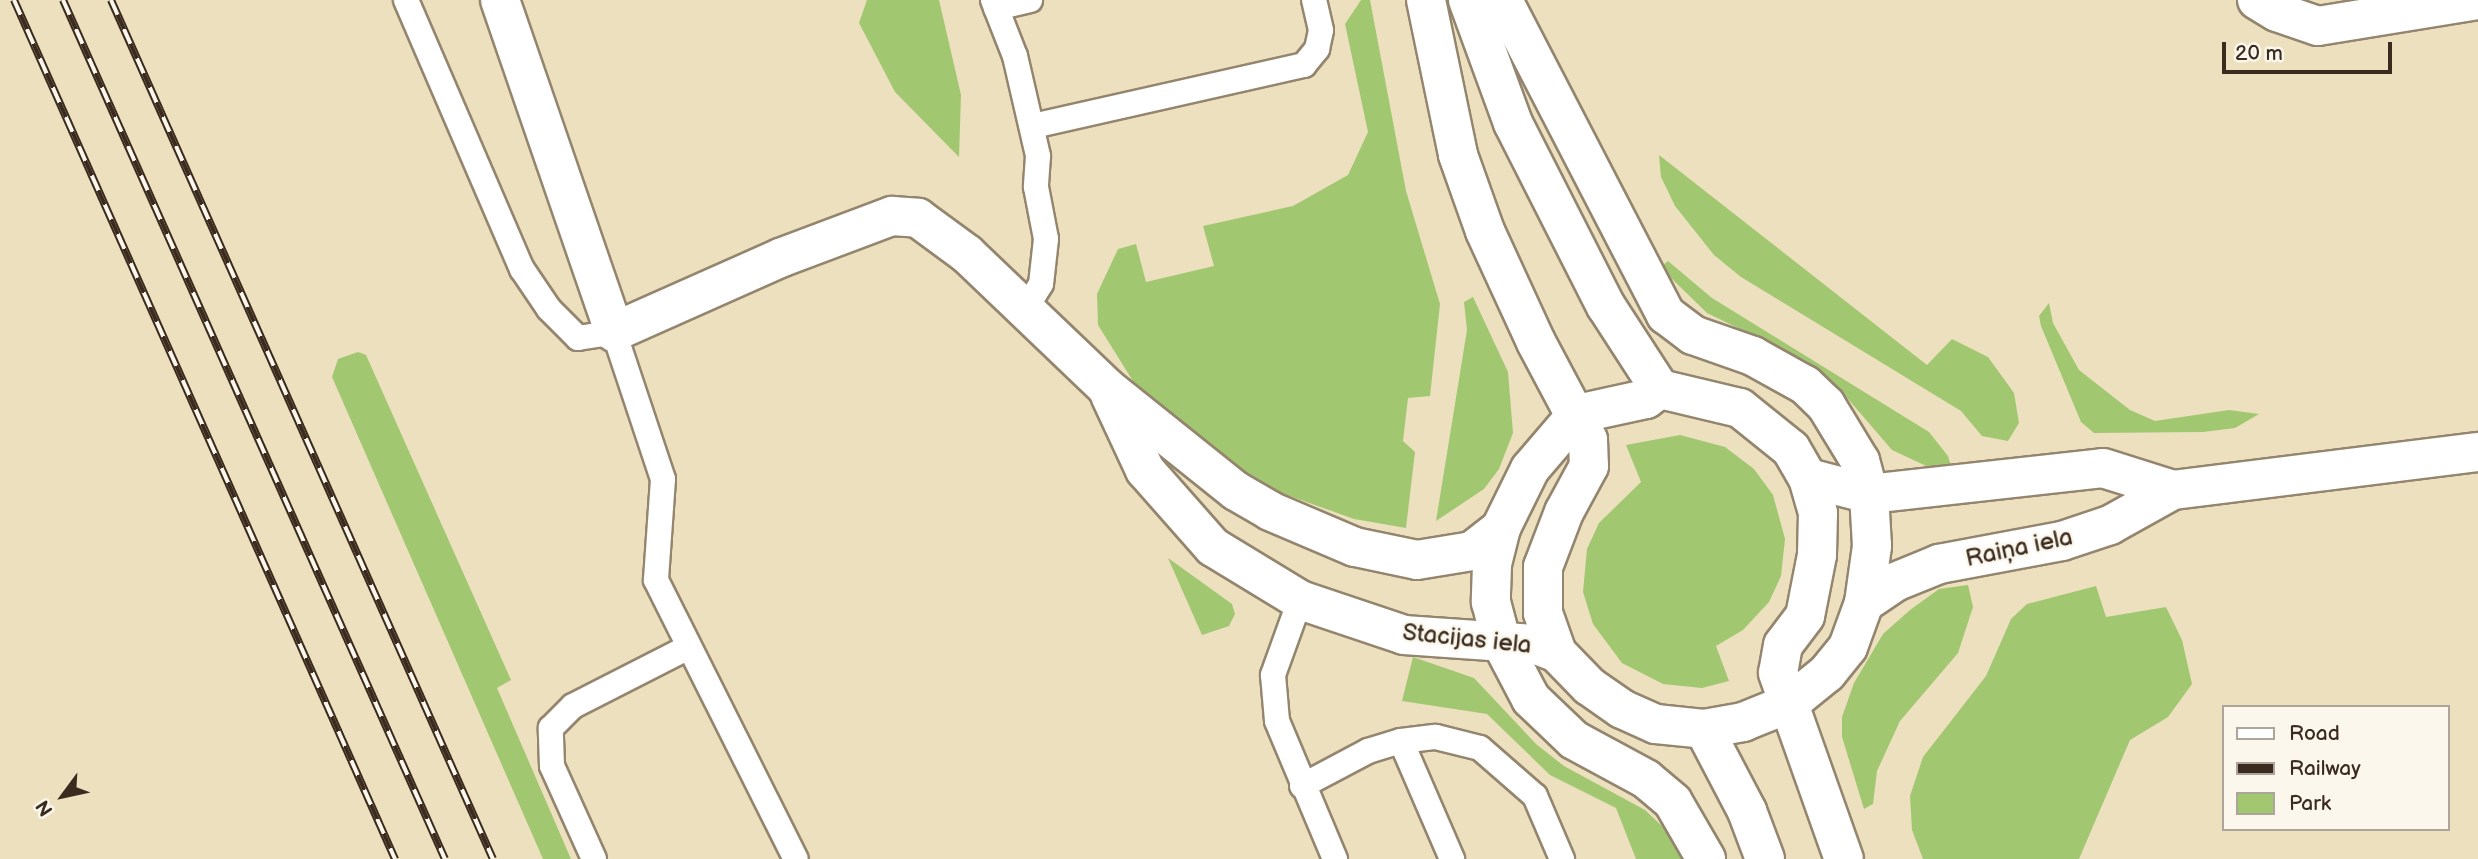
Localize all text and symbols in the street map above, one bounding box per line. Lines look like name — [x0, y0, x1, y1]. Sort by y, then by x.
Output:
scale bar — [2226, 28, 2396, 72]
text: 20 m — [2235, 41, 2283, 66]
street label: Raiņa iela — [1963, 523, 2075, 573]
street label: Stacijas iela — [1401, 618, 1533, 660]
legend — [2222, 705, 2450, 831]
text: Road — [2289, 721, 2340, 746]
text: Railway — [2289, 756, 2361, 781]
north arrow — [28, 761, 98, 831]
text: Park — [2289, 791, 2331, 816]
text: N — [31, 795, 59, 820]

